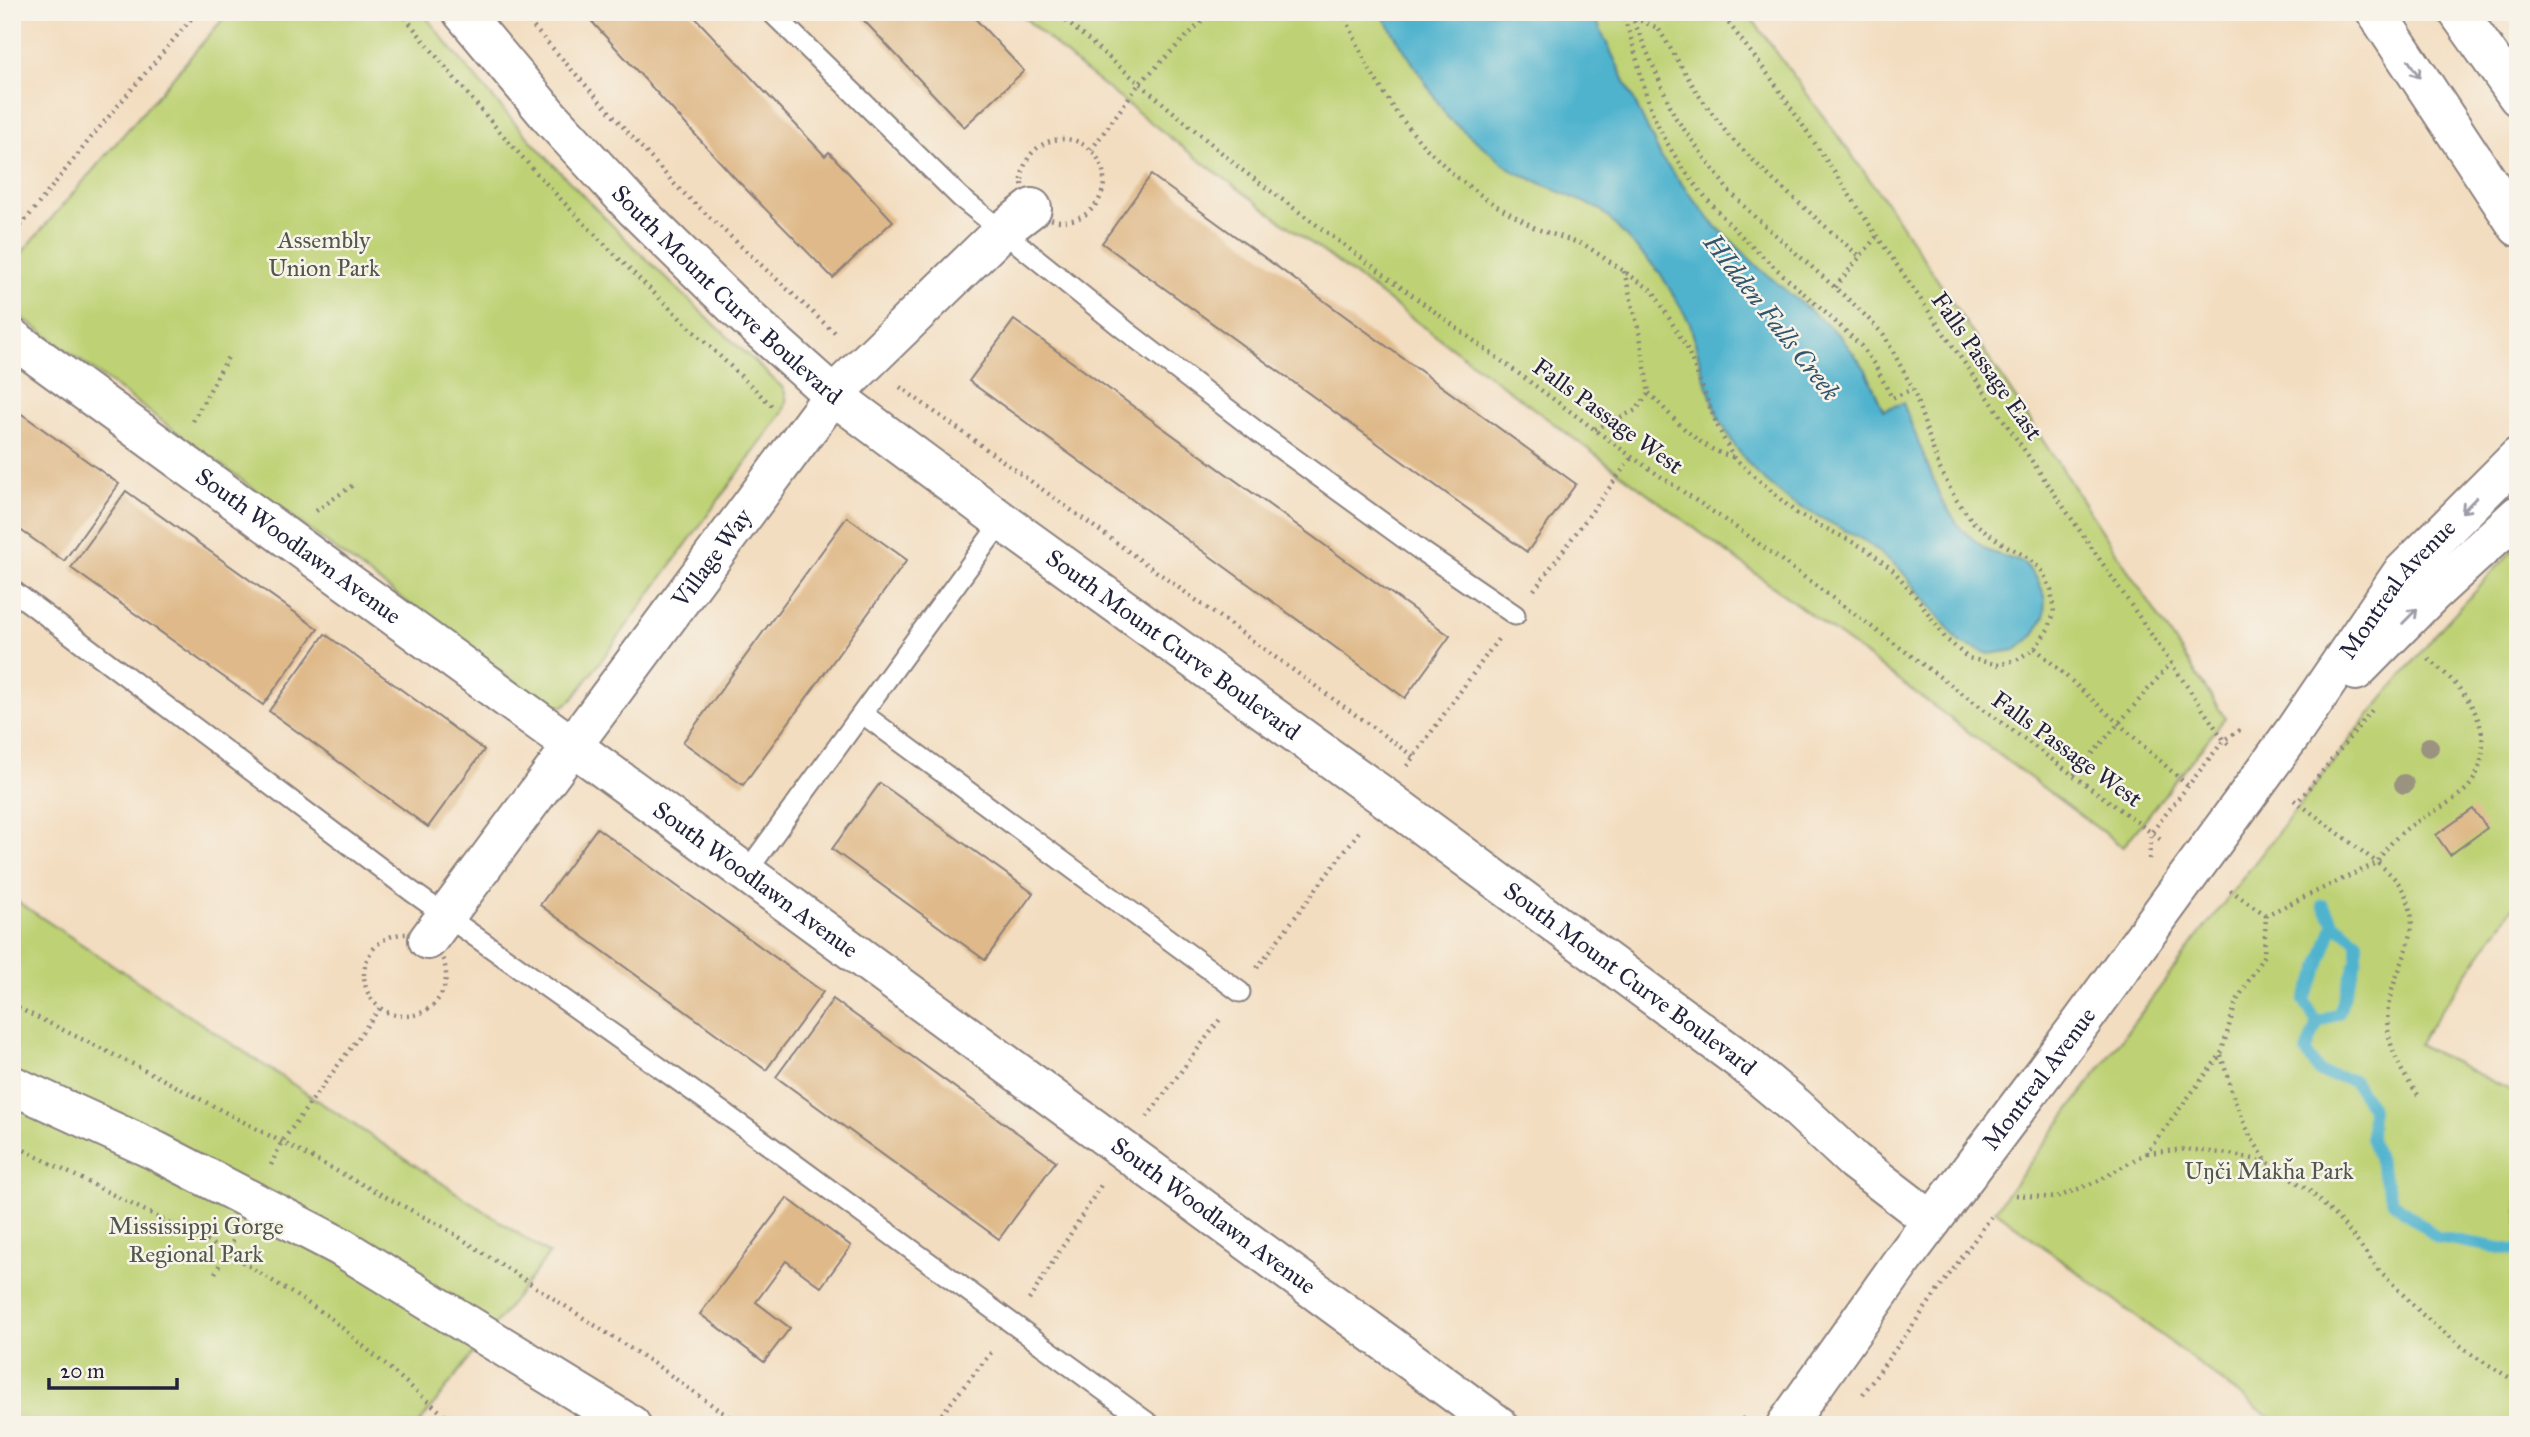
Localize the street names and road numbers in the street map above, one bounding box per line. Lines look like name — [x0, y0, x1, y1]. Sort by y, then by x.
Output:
street label: South Mount Curve Boulevard — [605, 179, 848, 411]
street label: Falls Passage East — [1925, 286, 2050, 446]
street label: Falls Passage West — [1527, 351, 1689, 481]
street label: South Woodlawn Avenue — [190, 461, 407, 631]
street label: Village Way — [665, 502, 759, 614]
street label: Montreal Avenue — [2333, 513, 2462, 665]
street label: South Mount Curve Boulevard — [1040, 543, 1306, 747]
street label: Falls Passage West — [1986, 684, 2148, 814]
street label: South Woodlawn Avenue — [647, 795, 864, 965]
street label: South Mount Curve Boulevard — [1498, 876, 1762, 1082]
street label: Montreal Avenue — [1976, 1001, 2102, 1156]
street label: South Woodlawn Avenue — [1105, 1130, 1322, 1301]

